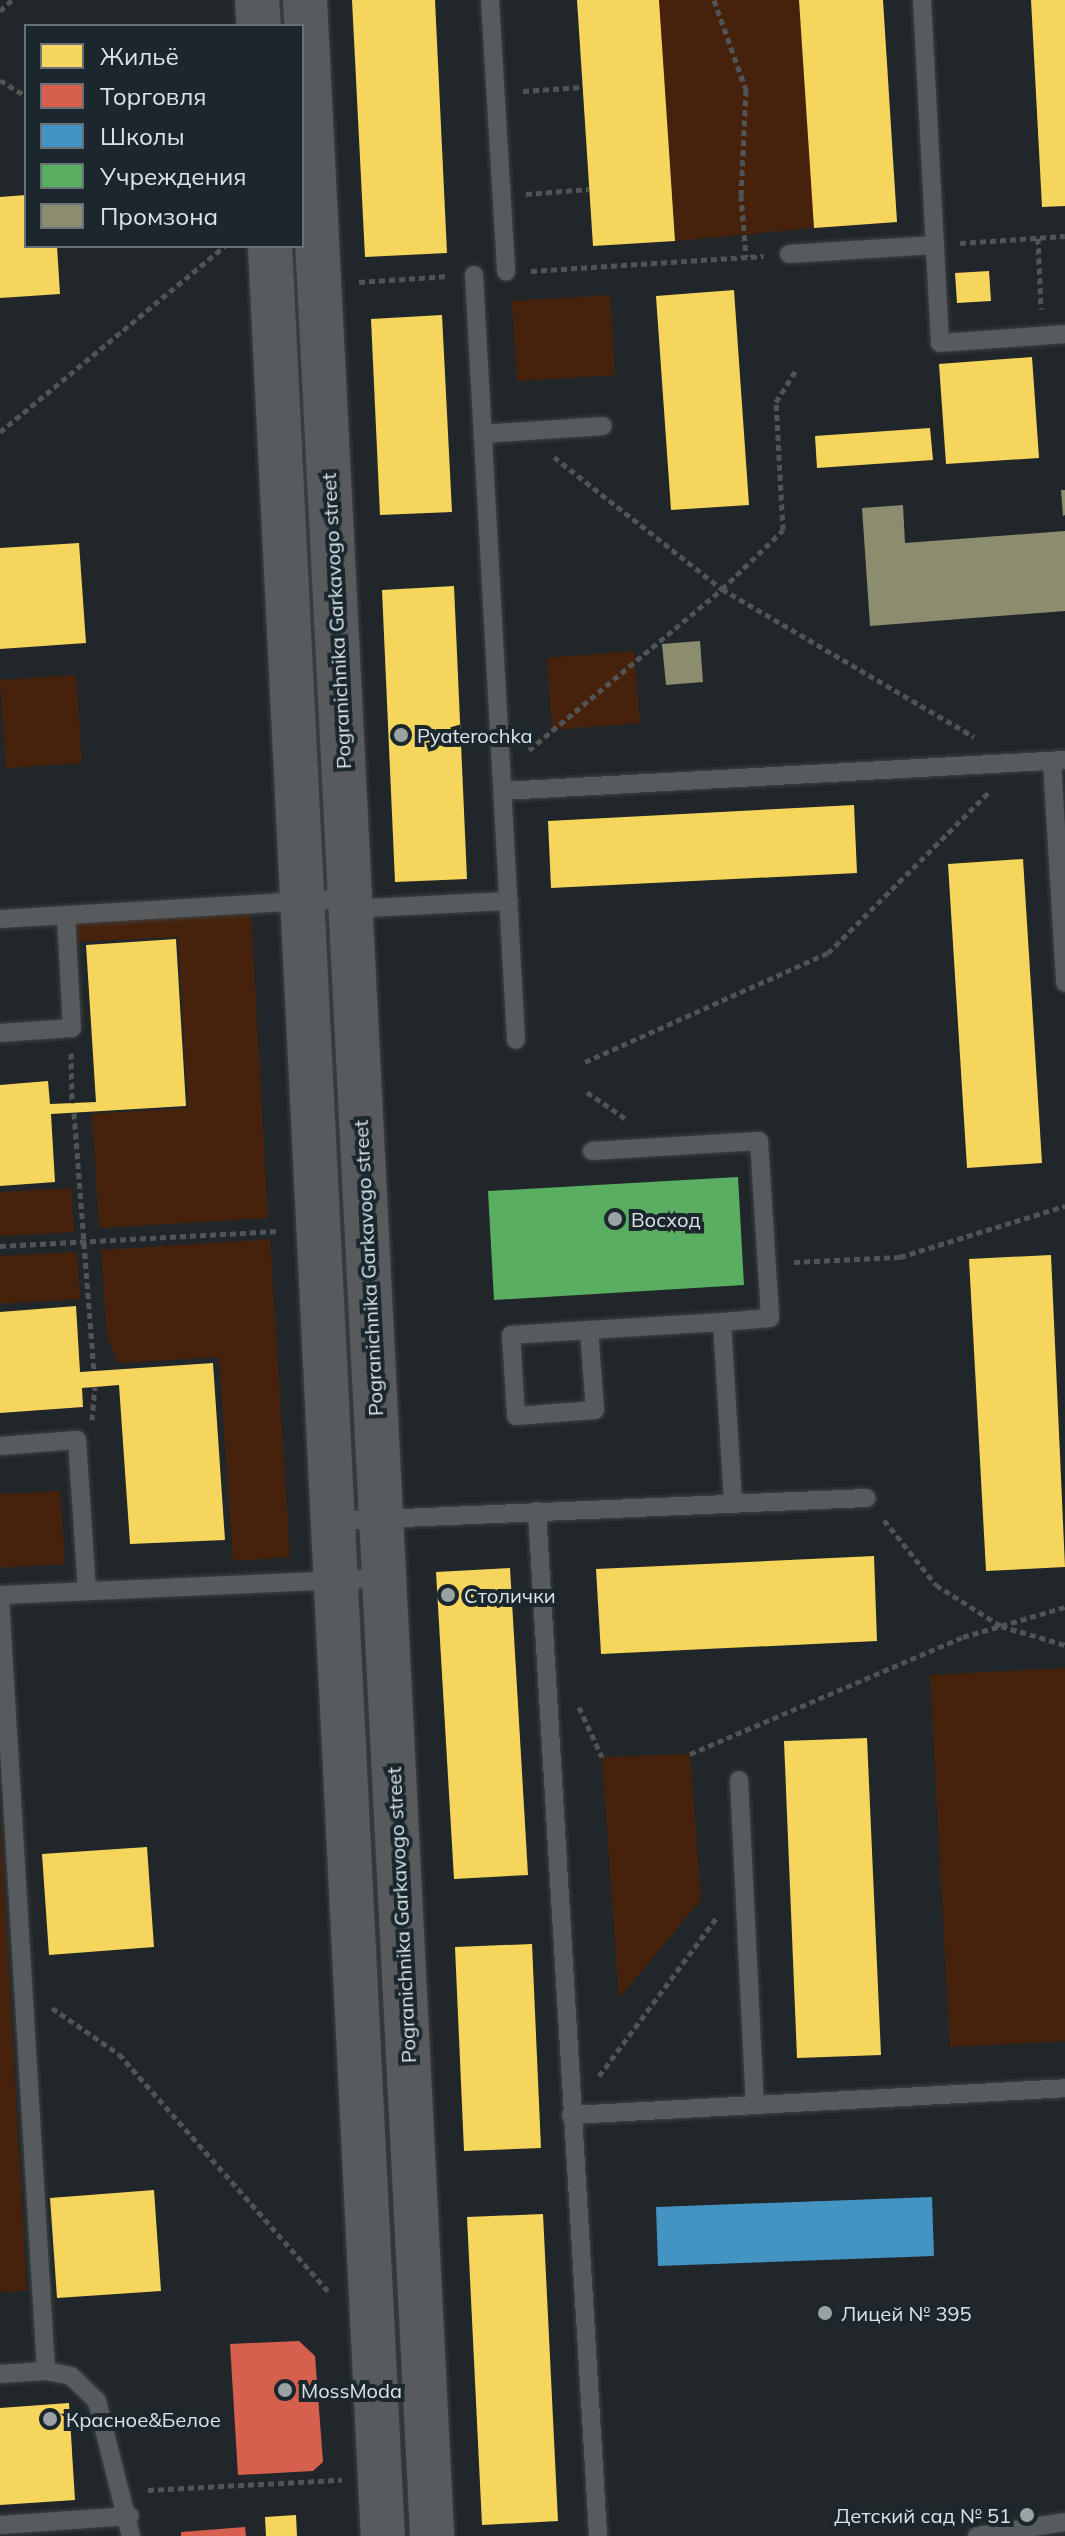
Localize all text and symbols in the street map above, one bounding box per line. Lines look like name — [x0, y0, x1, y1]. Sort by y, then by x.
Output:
legend — [24, 24, 304, 248]
text: Жильё — [100, 41, 179, 71]
text: Торговля — [100, 81, 207, 111]
text: Школы — [100, 121, 185, 151]
text: Учреждения — [100, 161, 246, 191]
text: Промзона — [100, 201, 218, 231]
street label: Pogranichnika Garkavogo street — [316, 472, 356, 770]
place label: Pyaterochka — [417, 723, 533, 747]
marker: Pyaterochka — [392, 726, 410, 744]
street label: Pogranichnika Garkavogo street — [348, 1119, 388, 1417]
place label: Восход — [631, 1207, 701, 1231]
marker: Восход — [606, 1210, 624, 1228]
place label: Столички — [464, 1583, 556, 1607]
marker: Столички — [439, 1586, 457, 1604]
street label: Pogranichnika Garkavogo street — [381, 1766, 421, 2064]
place label: Лицей № 395 — [841, 2301, 971, 2325]
marker: Лицей № 395 — [816, 2304, 834, 2322]
place label: MossModa — [301, 2378, 402, 2402]
marker: MossModa — [276, 2381, 294, 2399]
place label: Красное&Белое — [66, 2407, 221, 2431]
marker: Красное&Белое — [41, 2410, 59, 2428]
place label: Детский сад № 51 — [834, 2503, 1011, 2527]
marker: Детский сад № 51 — [1018, 2506, 1036, 2524]

